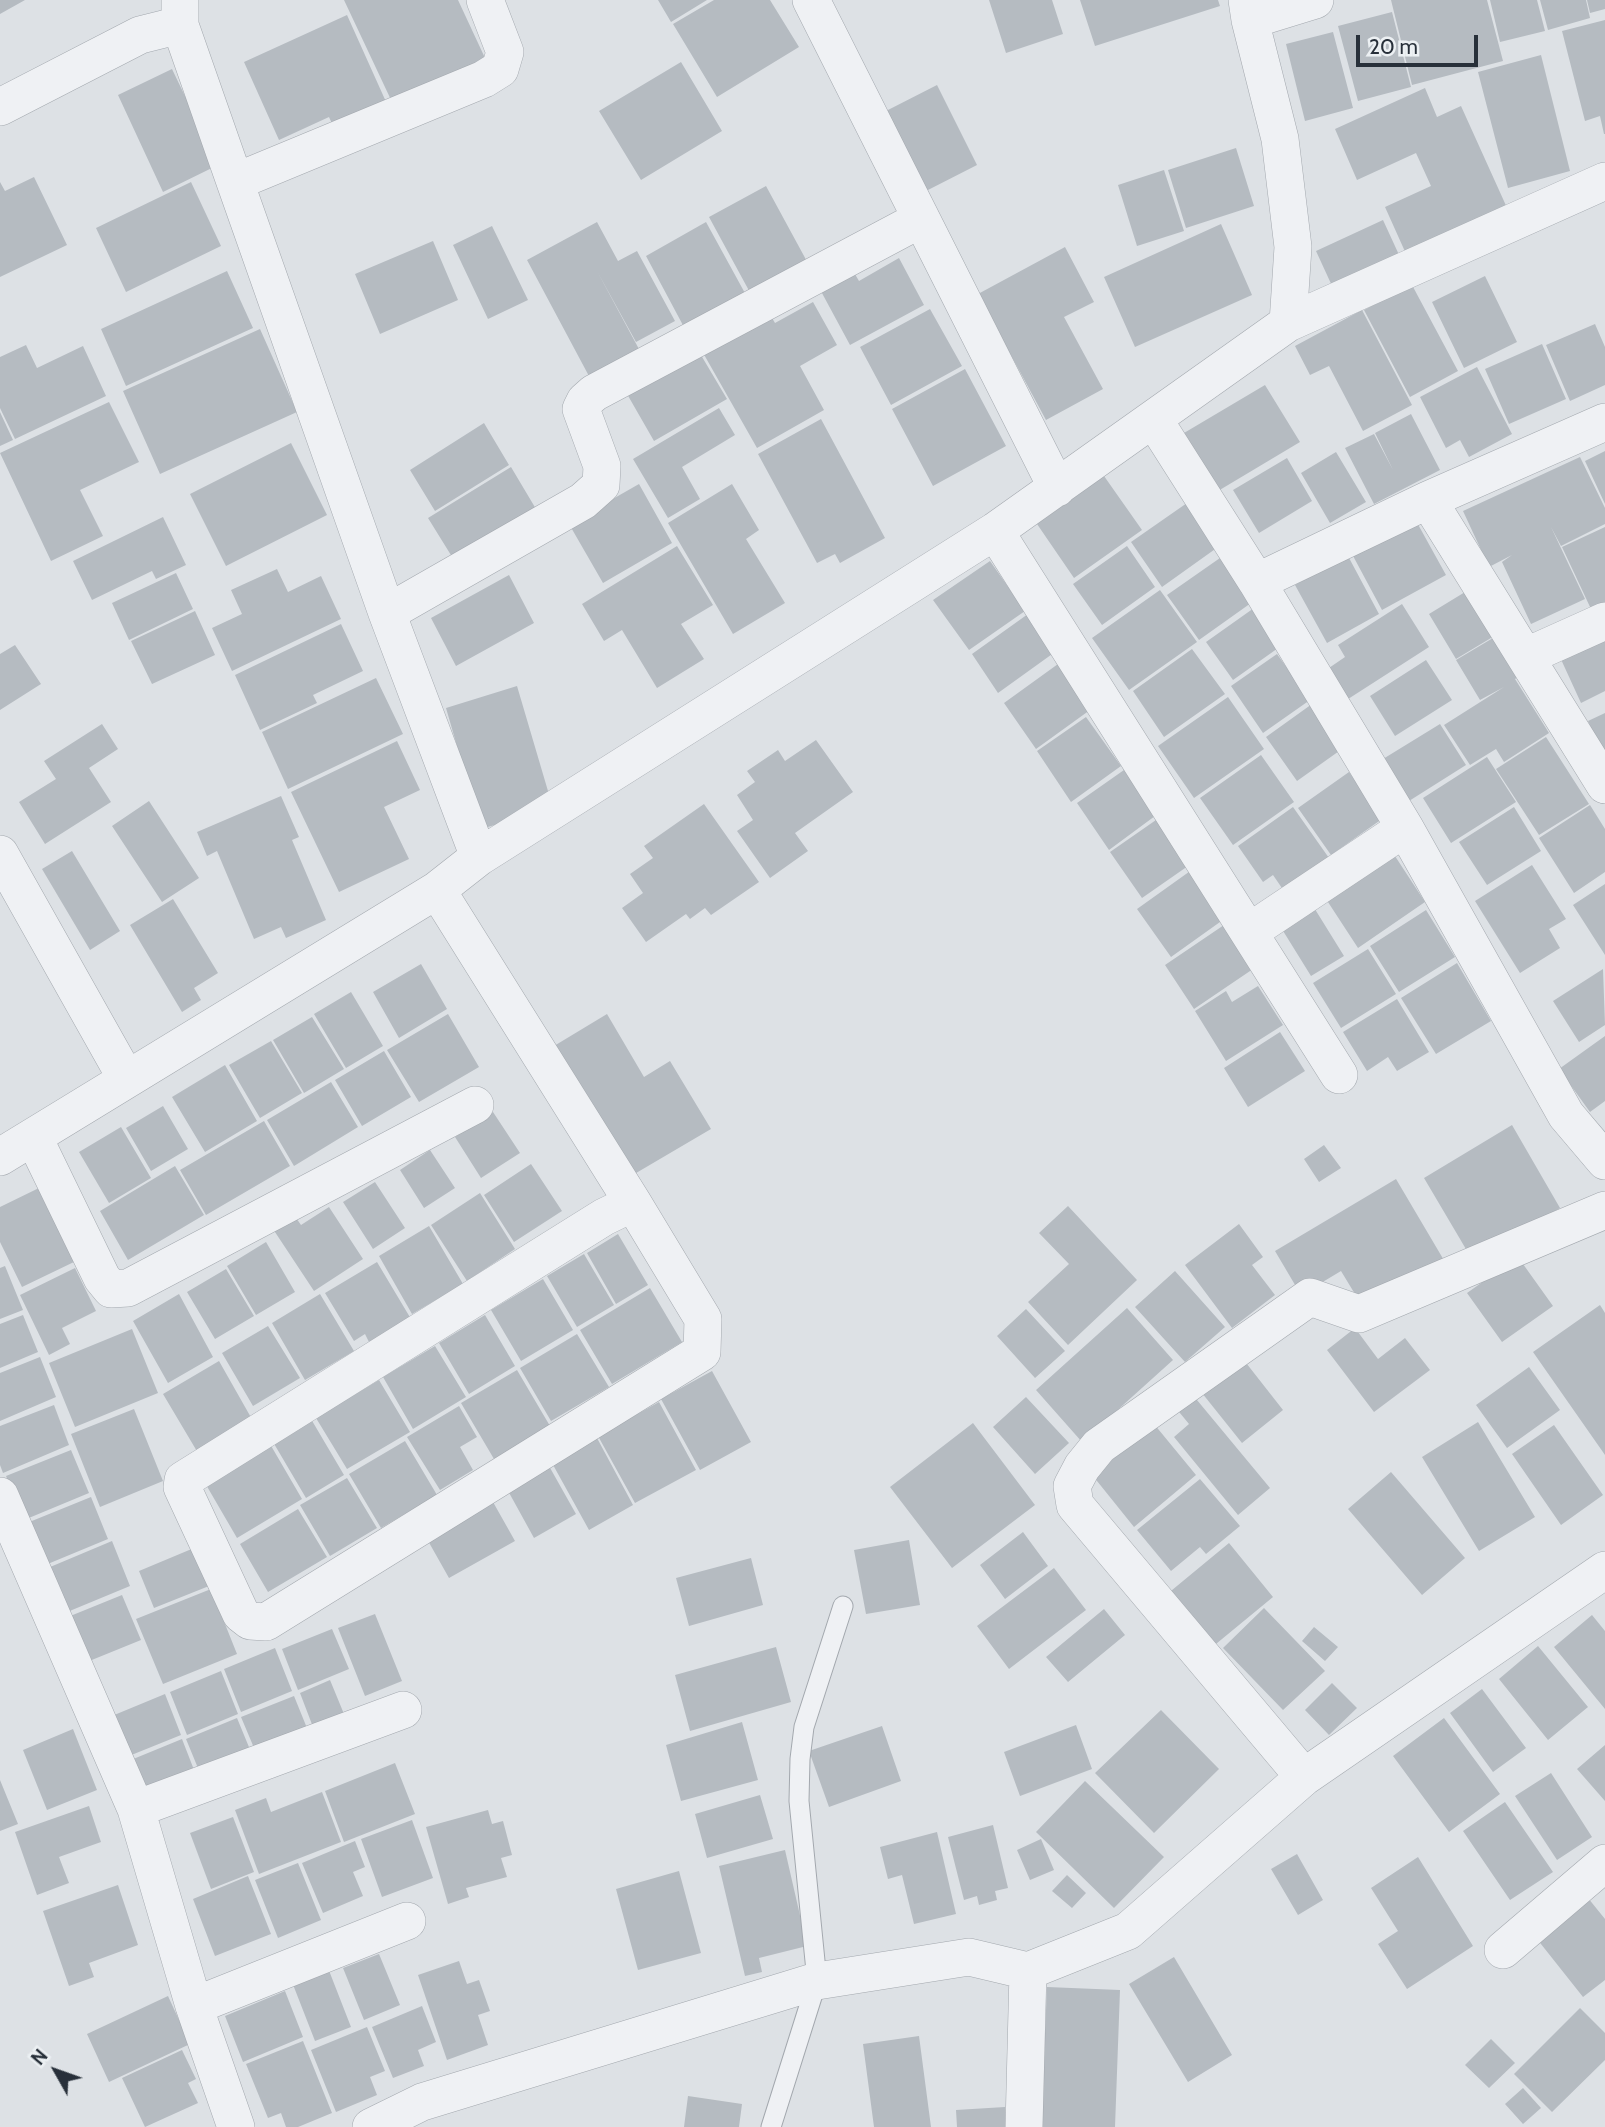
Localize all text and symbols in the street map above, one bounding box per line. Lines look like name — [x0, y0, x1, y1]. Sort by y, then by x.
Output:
scale bar — [1360, 21, 1482, 65]
text: 20 m — [1369, 34, 1418, 59]
north arrow — [21, 2036, 91, 2106]
text: N — [26, 2045, 53, 2070]

